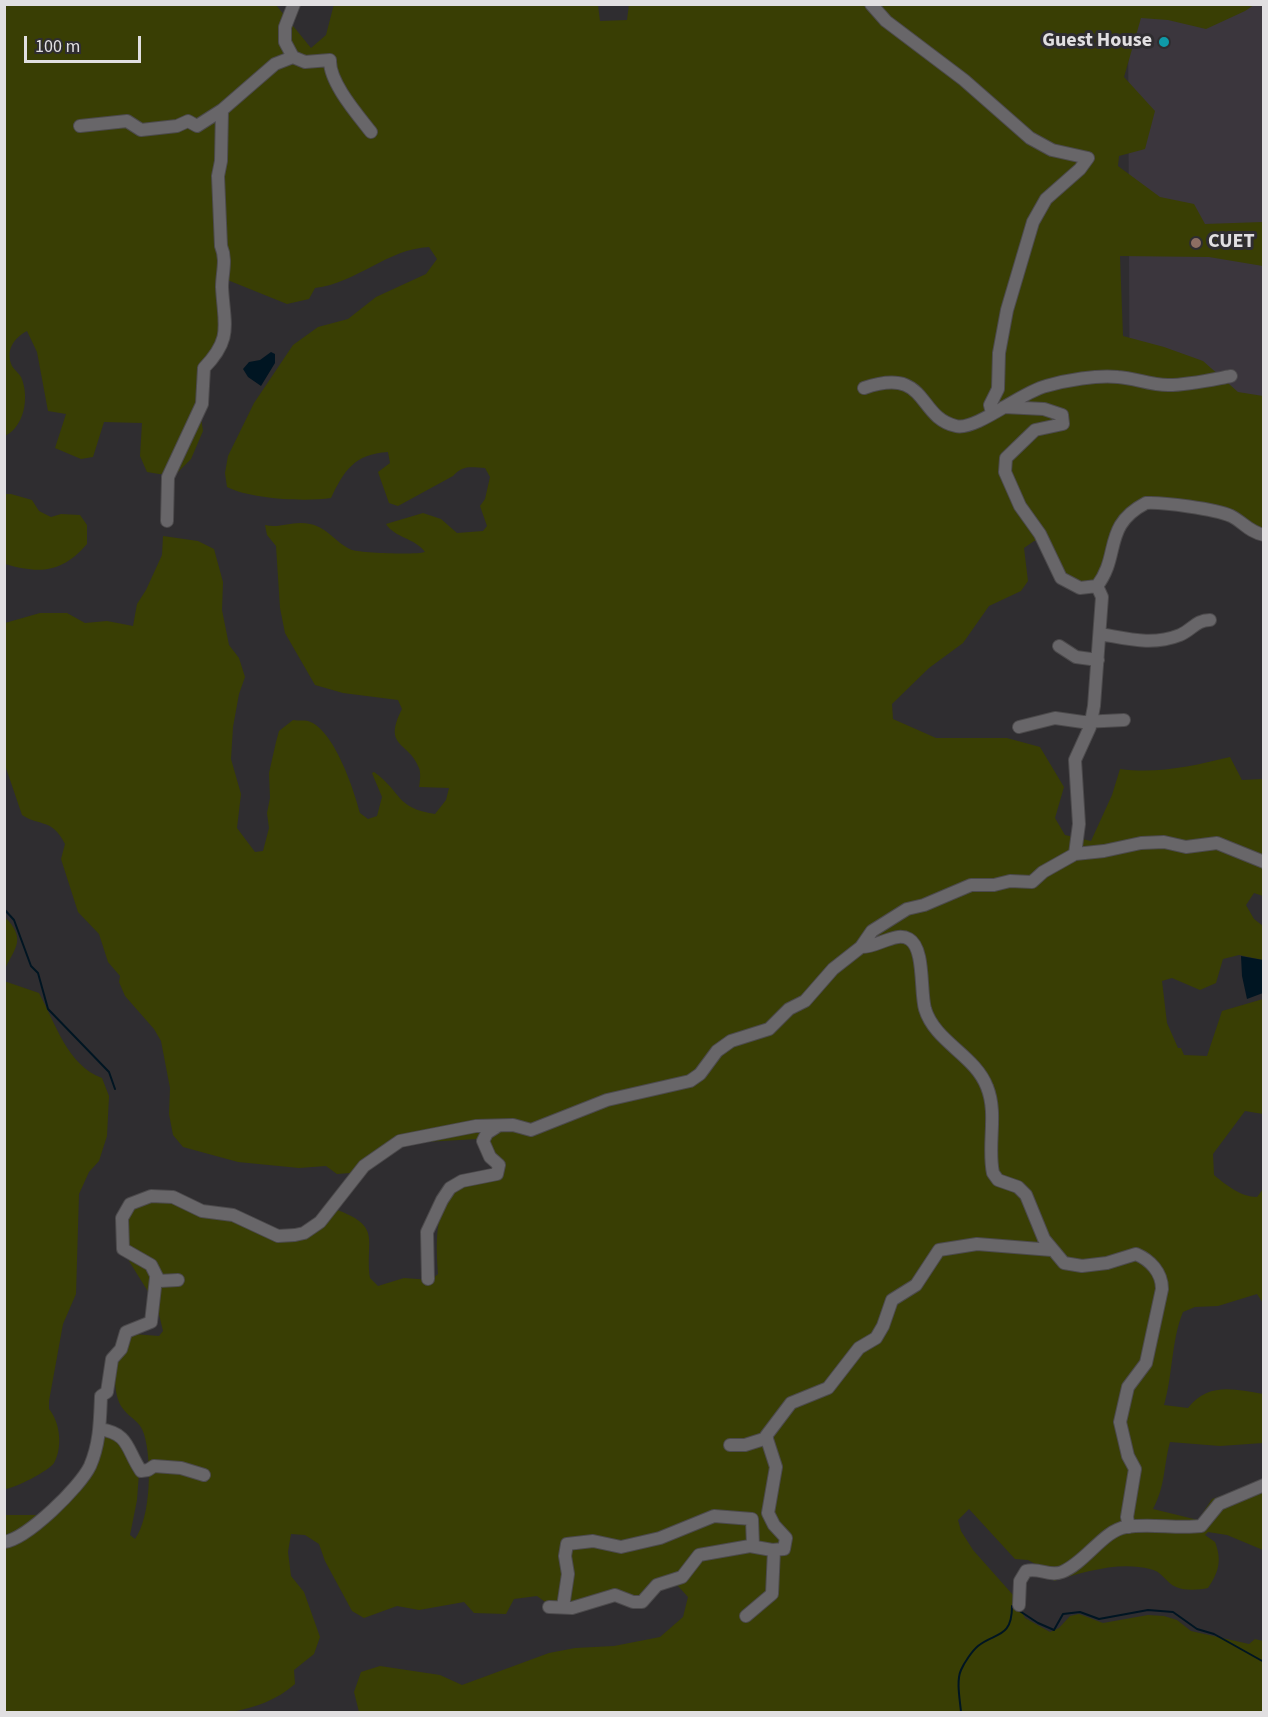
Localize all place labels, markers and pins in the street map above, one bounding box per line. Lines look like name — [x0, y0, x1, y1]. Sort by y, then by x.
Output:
place label: Guest House — [1042, 30, 1152, 54]
marker: Guest House — [1157, 35, 1171, 49]
place label: CUET — [1208, 231, 1255, 255]
marker: CUET — [1189, 236, 1203, 250]

